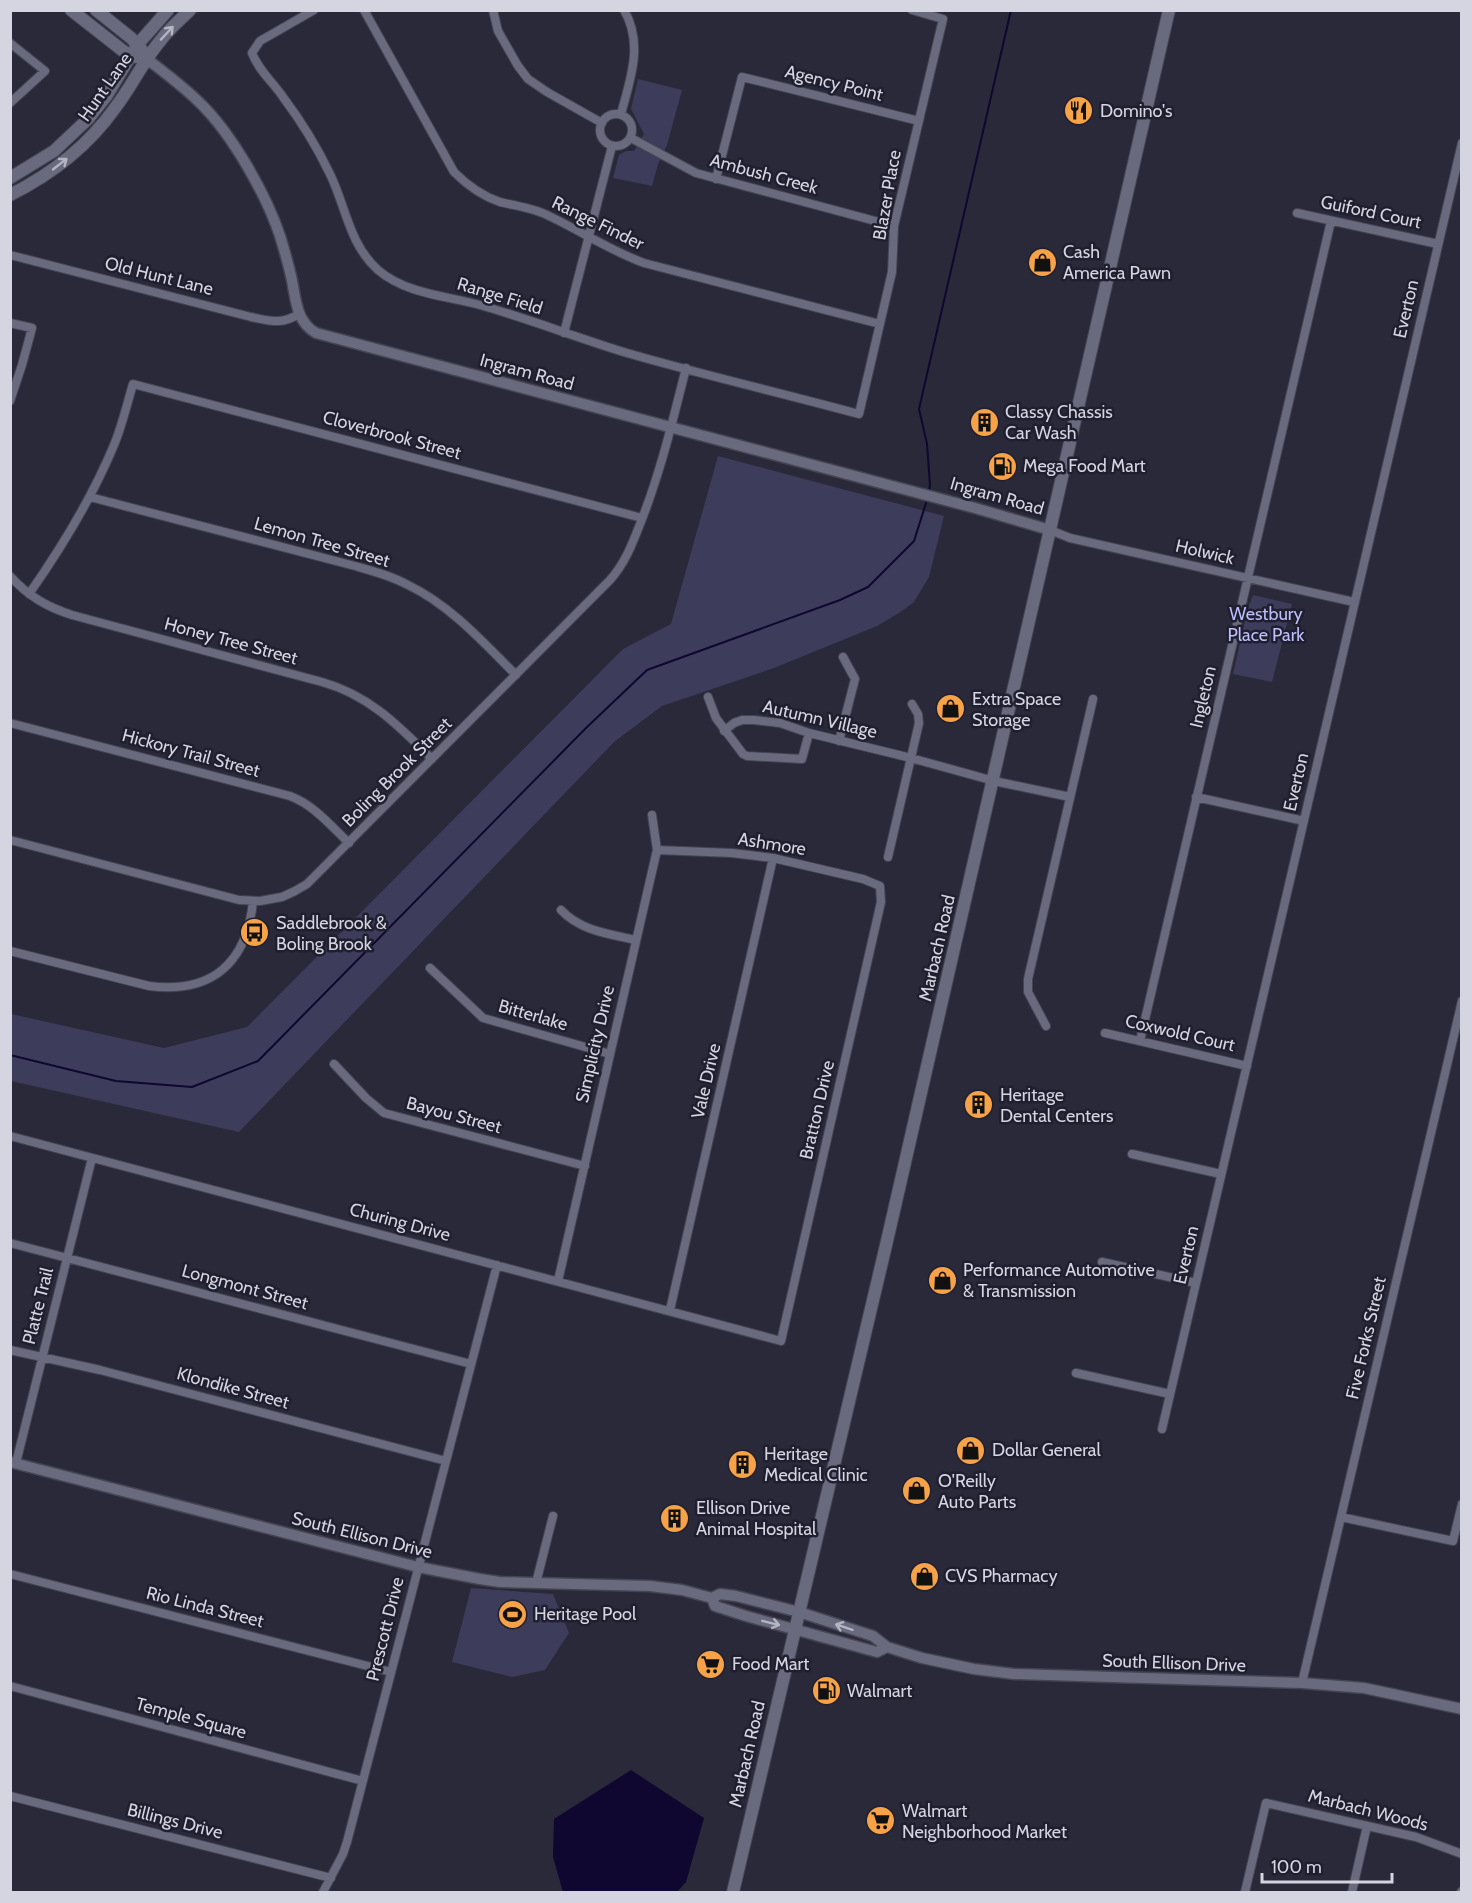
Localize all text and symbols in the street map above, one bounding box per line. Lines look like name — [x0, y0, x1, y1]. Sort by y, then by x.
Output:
one-way arrow — [159, 26, 174, 41]
street label: Hunt Lane — [73, 48, 137, 126]
street label: Agency Point — [783, 60, 885, 106]
restaurant icon: Domino's — [1063, 95, 1095, 127]
place label: Domino's — [1100, 100, 1172, 122]
street label: Blazer Place — [868, 148, 906, 242]
street label: Ambush Creek — [708, 149, 821, 199]
one-way arrow — [52, 158, 68, 171]
street label: Range Finder — [548, 191, 648, 255]
street label: Guiford Court — [1319, 191, 1423, 233]
place label: Cash America Pawn — [1063, 241, 1171, 284]
shop icon: Cash America Pawn — [1026, 246, 1058, 278]
street label: Old Hunt Lane — [103, 252, 215, 300]
street label: Range Field — [455, 273, 545, 319]
street label: Everton — [1389, 278, 1423, 340]
street label: Ingram Road — [478, 349, 576, 395]
place label: Classy Chassis Car Wash — [1005, 401, 1113, 444]
street label: Cloverbrook Street — [320, 406, 464, 464]
building icon: Classy Chassis Car Wash — [968, 406, 1000, 438]
fuel station icon: Mega Food Mart — [986, 450, 1018, 482]
place label: Mega Food Mart — [1023, 455, 1146, 477]
street label: Ingram Road — [948, 472, 1046, 520]
street label: Lemon Tree Street — [252, 512, 392, 572]
street label: Holwick — [1173, 535, 1237, 570]
park label: Westbury Place Park — [1228, 603, 1305, 646]
street label: Honey Tree Street — [162, 613, 300, 669]
street label: Ingleton — [1185, 664, 1221, 730]
place label: Extra Space Storage — [972, 688, 1061, 731]
shop icon: Extra Space Storage — [935, 693, 967, 725]
street label: Autumn Village — [761, 695, 879, 743]
street label: Boling Brook Street — [338, 713, 456, 831]
street label: Hickory Trail Street — [120, 724, 262, 782]
street label: Everton — [1279, 751, 1313, 813]
street label: Ashmore — [736, 828, 808, 860]
street label: Marbach Road — [914, 893, 960, 1003]
place label: Saddlebrook & Boling Brook — [276, 912, 387, 955]
bus stop icon: Saddlebrook & Boling Brook — [239, 917, 271, 949]
street label: Simplicity Drive — [571, 983, 619, 1105]
street label: Bitterlake — [496, 995, 570, 1035]
street label: Coxwold Court — [1123, 1010, 1237, 1056]
street label: Vale Drive — [687, 1041, 725, 1121]
street label: Bratton Drive — [795, 1058, 839, 1162]
place label: Heritage Dental Centers — [1000, 1084, 1113, 1127]
building icon: Heritage Dental Centers — [963, 1089, 995, 1121]
street label: Bayou Street — [404, 1092, 504, 1138]
street label: Churing Drive — [347, 1198, 453, 1246]
street label: Everton — [1169, 1224, 1203, 1286]
place label: Performance Automotive & Transmission — [963, 1259, 1155, 1302]
street label: Longmont Street — [179, 1260, 311, 1314]
shop icon: Performance Automotive & Transmission — [926, 1264, 958, 1296]
street label: Platte Trail — [18, 1265, 58, 1347]
street label: Five Forks Street — [1341, 1275, 1391, 1401]
street label: Klondike Street — [174, 1362, 292, 1414]
shop icon: Dollar General — [955, 1434, 987, 1466]
place label: Dollar General — [992, 1439, 1101, 1461]
place label: Heritage Medical Clinic — [764, 1443, 868, 1486]
building icon: Heritage Medical Clinic — [727, 1448, 759, 1480]
place label: O'Reilly Auto Parts — [938, 1470, 1016, 1513]
shop icon: O'Reilly Auto Parts — [901, 1475, 933, 1507]
place label: Ellison Drive Animal Hospital — [696, 1497, 817, 1540]
building icon: Ellison Drive Animal Hospital — [659, 1502, 691, 1534]
street label: South Ellison Drive — [290, 1507, 434, 1563]
shop icon: CVS Pharmacy — [908, 1560, 940, 1592]
place label: CVS Pharmacy — [945, 1565, 1058, 1587]
street label: Prescott Drive — [361, 1575, 409, 1683]
street label: Rio Linda Street — [144, 1582, 266, 1632]
sports icon: Heritage Pool — [497, 1598, 529, 1630]
place label: Heritage Pool — [534, 1603, 637, 1625]
one-way arrow — [761, 1617, 780, 1629]
one-way arrow — [835, 1621, 854, 1632]
supermarket icon: Food Mart — [695, 1648, 727, 1680]
street label: South Ellison Drive — [1102, 1649, 1246, 1677]
place label: Food Mart — [732, 1653, 809, 1675]
fuel station icon: Walmart — [810, 1675, 842, 1707]
place label: Walmart — [847, 1680, 912, 1702]
street label: Temple Square — [133, 1693, 249, 1743]
street label: Marbach Road — [724, 1699, 770, 1809]
street label: Marbach Woods — [1306, 1784, 1430, 1836]
street label: Billings Drive — [125, 1799, 225, 1843]
place label: Walmart Neighborhood Market — [902, 1800, 1067, 1843]
supermarket icon: Walmart Neighborhood Market — [865, 1805, 897, 1837]
scale bar — [1262, 1846, 1392, 1884]
text: 100 m — [1271, 1856, 1322, 1878]

